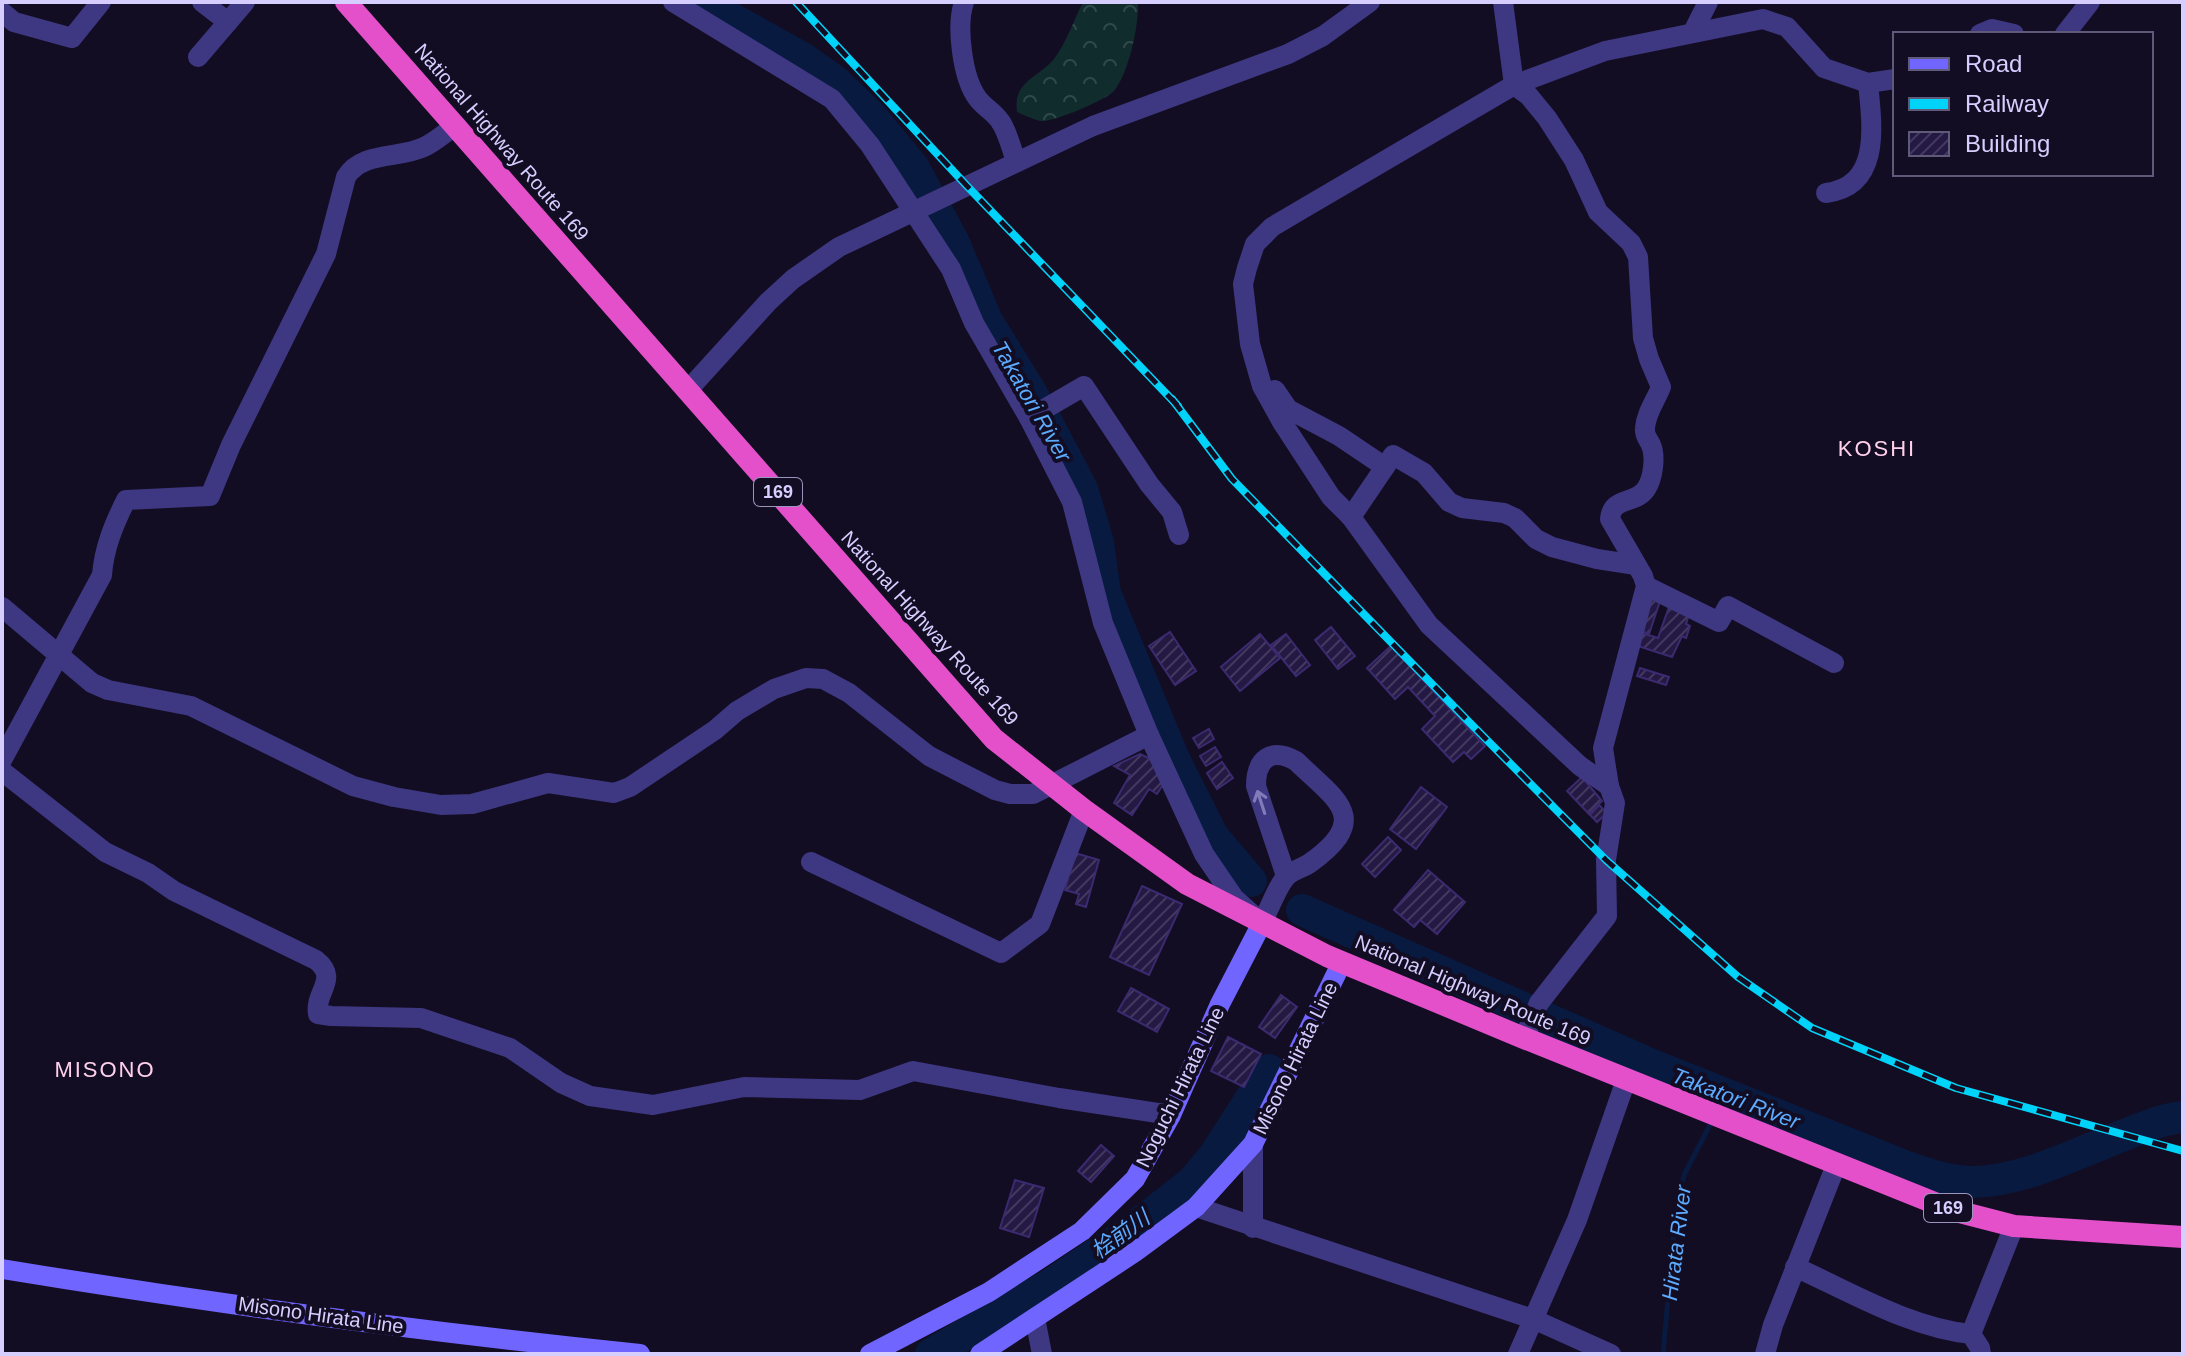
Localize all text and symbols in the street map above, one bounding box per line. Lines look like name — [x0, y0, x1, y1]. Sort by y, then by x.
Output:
legend — [1893, 32, 2153, 176]
street label: National Highway Route 169 — [411, 39, 593, 245]
text: Road — [1965, 50, 2022, 77]
text: Railway — [1965, 90, 2049, 117]
text: Building — [1965, 130, 2050, 157]
water label: Takatori River — [987, 337, 1077, 467]
district label: KOSHI — [1838, 436, 1916, 461]
road number: 169 — [754, 478, 802, 506]
street label: National Highway Route 169 — [837, 526, 1023, 730]
one-way arrow — [1253, 789, 1268, 814]
street label: National Highway Route 169 — [1352, 930, 1594, 1050]
street label: Misono Hirata Line — [1249, 978, 1341, 1138]
street label: Noguchi Hirata Line — [1132, 1003, 1228, 1171]
district label: MISONO — [54, 1057, 156, 1082]
water label: Takatori River — [1668, 1063, 1805, 1135]
water label: Hirata River — [1657, 1182, 1696, 1302]
road number: 169 — [1924, 1194, 1972, 1222]
water label: 桧前川 — [1086, 1204, 1156, 1264]
street label: Misono Hirata Line — [237, 1293, 405, 1337]

